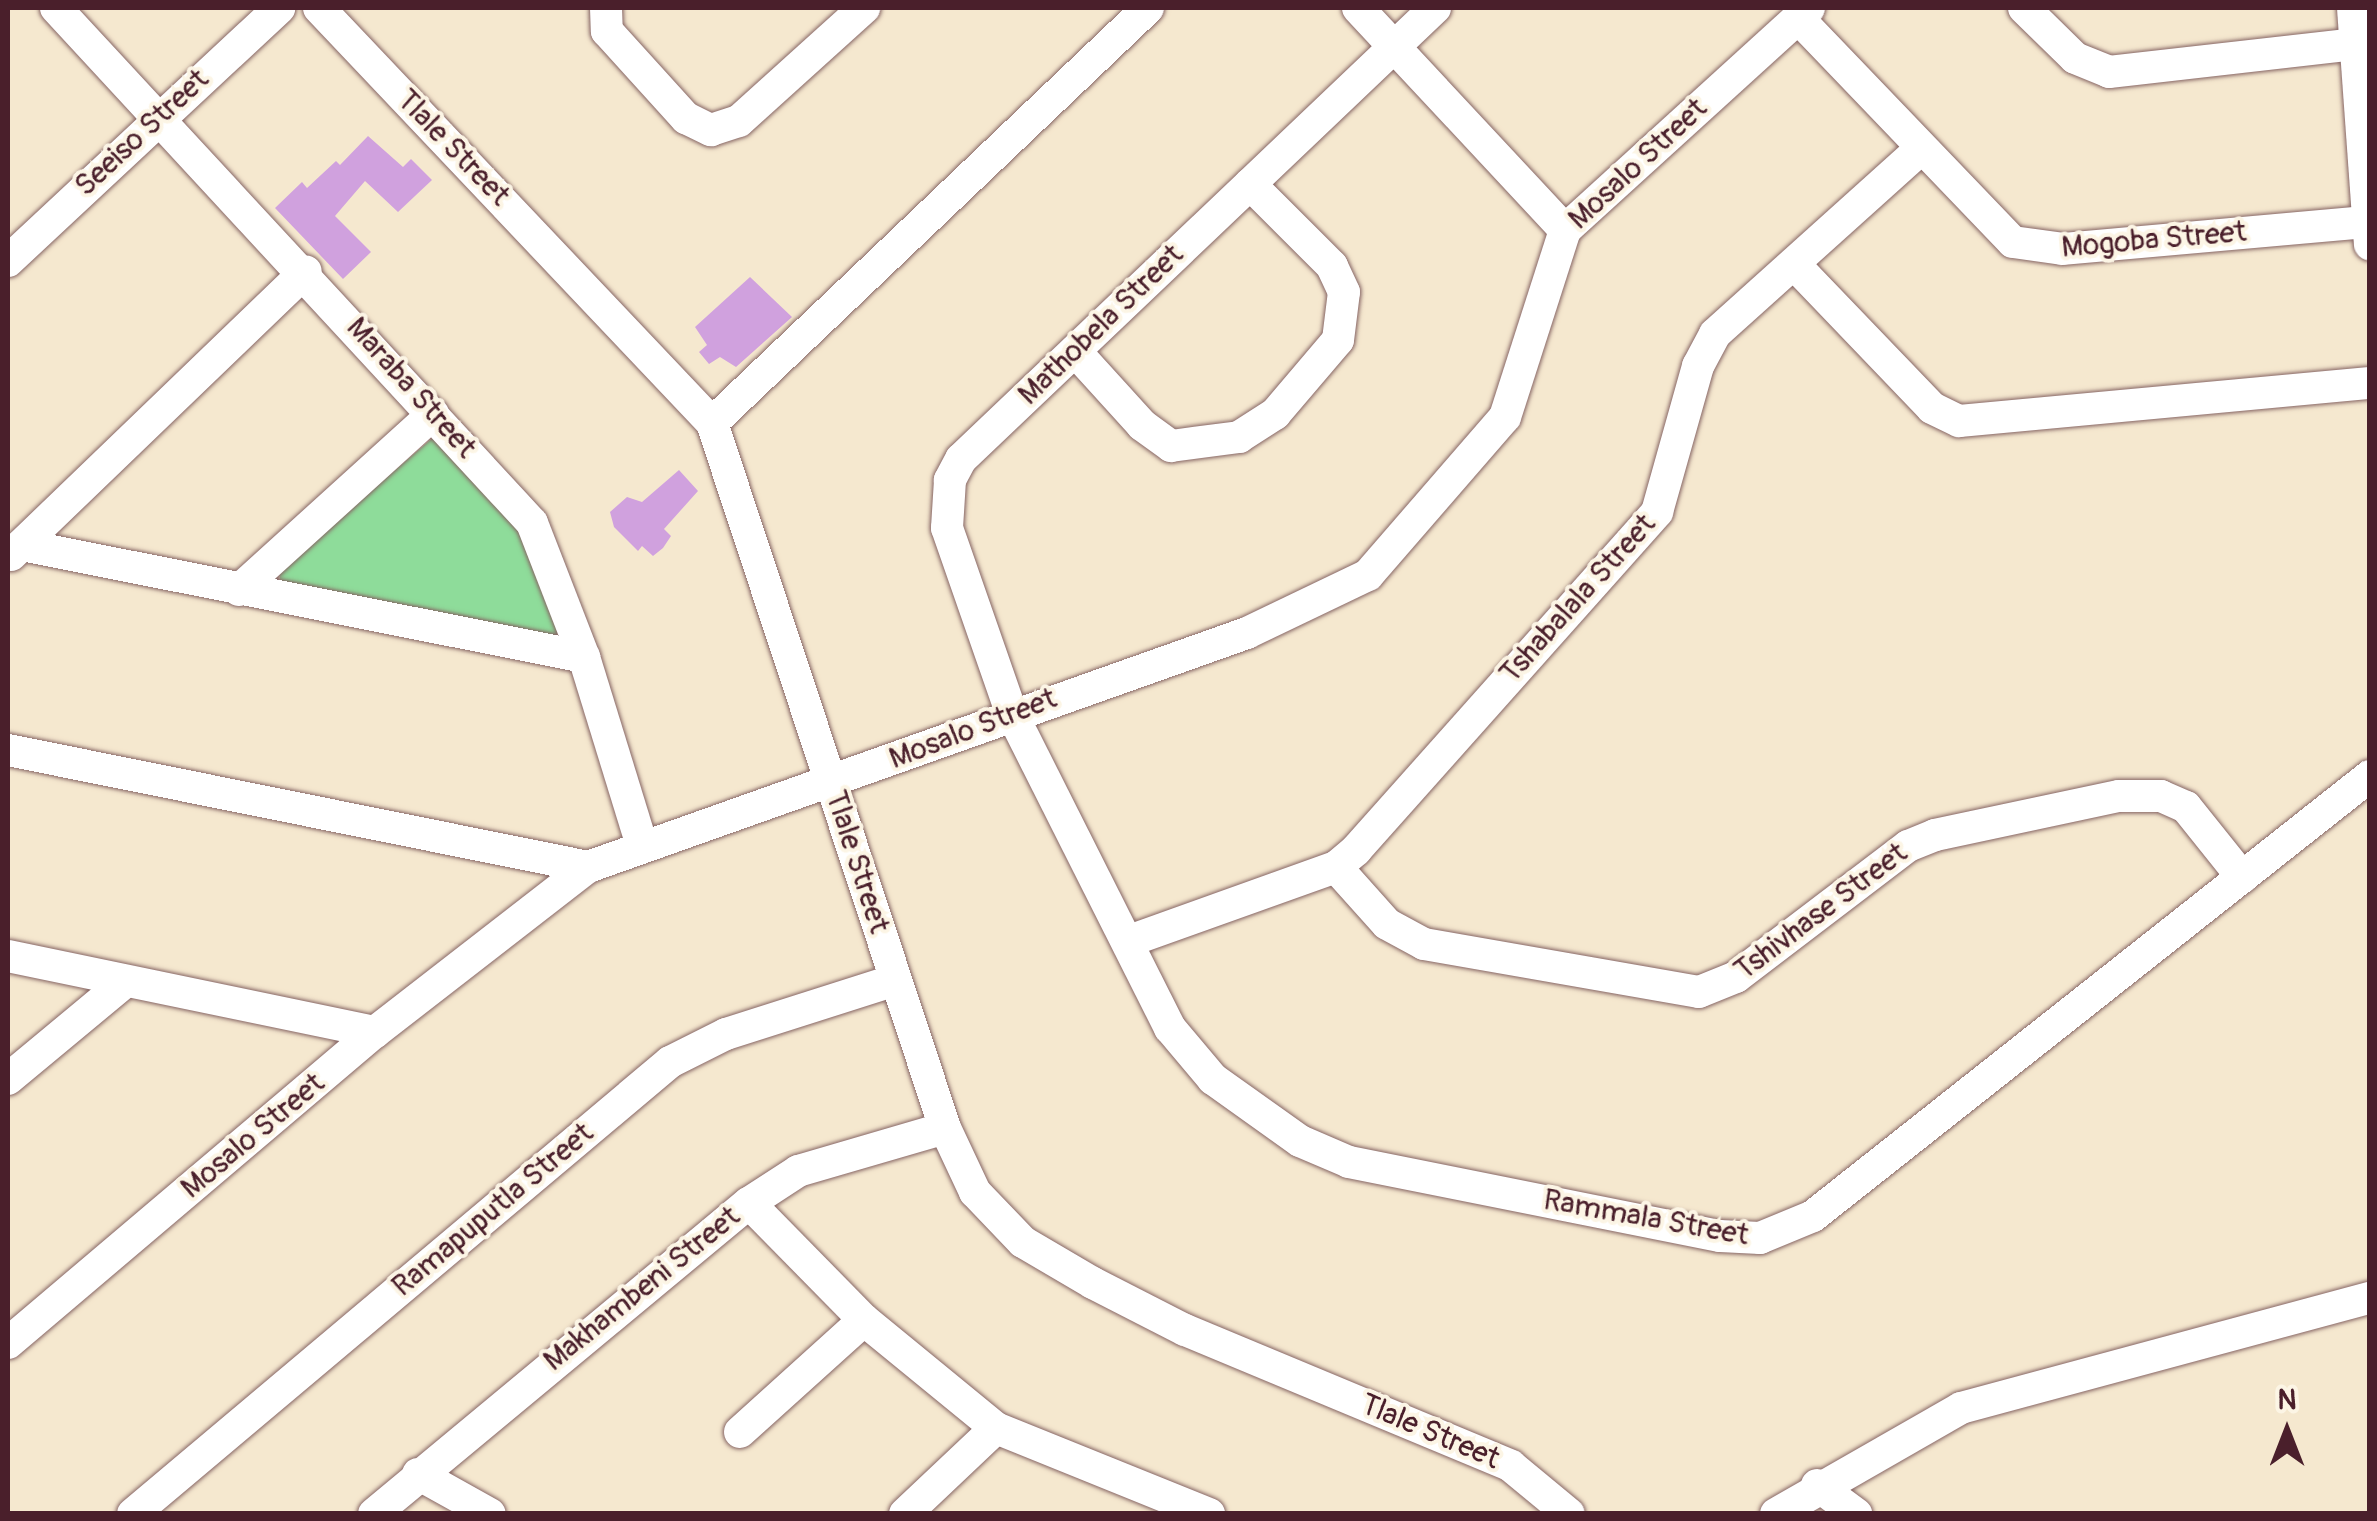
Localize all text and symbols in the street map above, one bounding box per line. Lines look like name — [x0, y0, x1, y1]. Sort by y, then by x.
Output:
street label: Seeiso Street — [68, 62, 216, 204]
street label: Tlale Street — [389, 82, 517, 214]
street label: Mosalo Street — [1561, 91, 1715, 237]
street label: Mogoba Street — [2060, 214, 2248, 266]
street label: Mathobela Street — [1011, 237, 1191, 413]
street label: Maraba Street — [338, 310, 484, 466]
street label: Tshabalala Street — [1493, 507, 1663, 691]
street label: Mosalo Street — [884, 681, 1062, 777]
street label: Tlale Street — [817, 786, 897, 938]
street label: Tshivhase Street — [1728, 835, 1914, 989]
street label: Mosalo Street — [174, 1066, 332, 1206]
street label: Ramapuputla Street — [385, 1115, 601, 1305]
street label: Rammala Street — [1541, 1182, 1751, 1254]
street label: Makhambeni Street — [537, 1199, 747, 1379]
north arrow — [2237, 1381, 2337, 1481]
text: N — [2278, 1383, 2296, 1418]
street label: Tlale Street — [1355, 1387, 1505, 1477]

